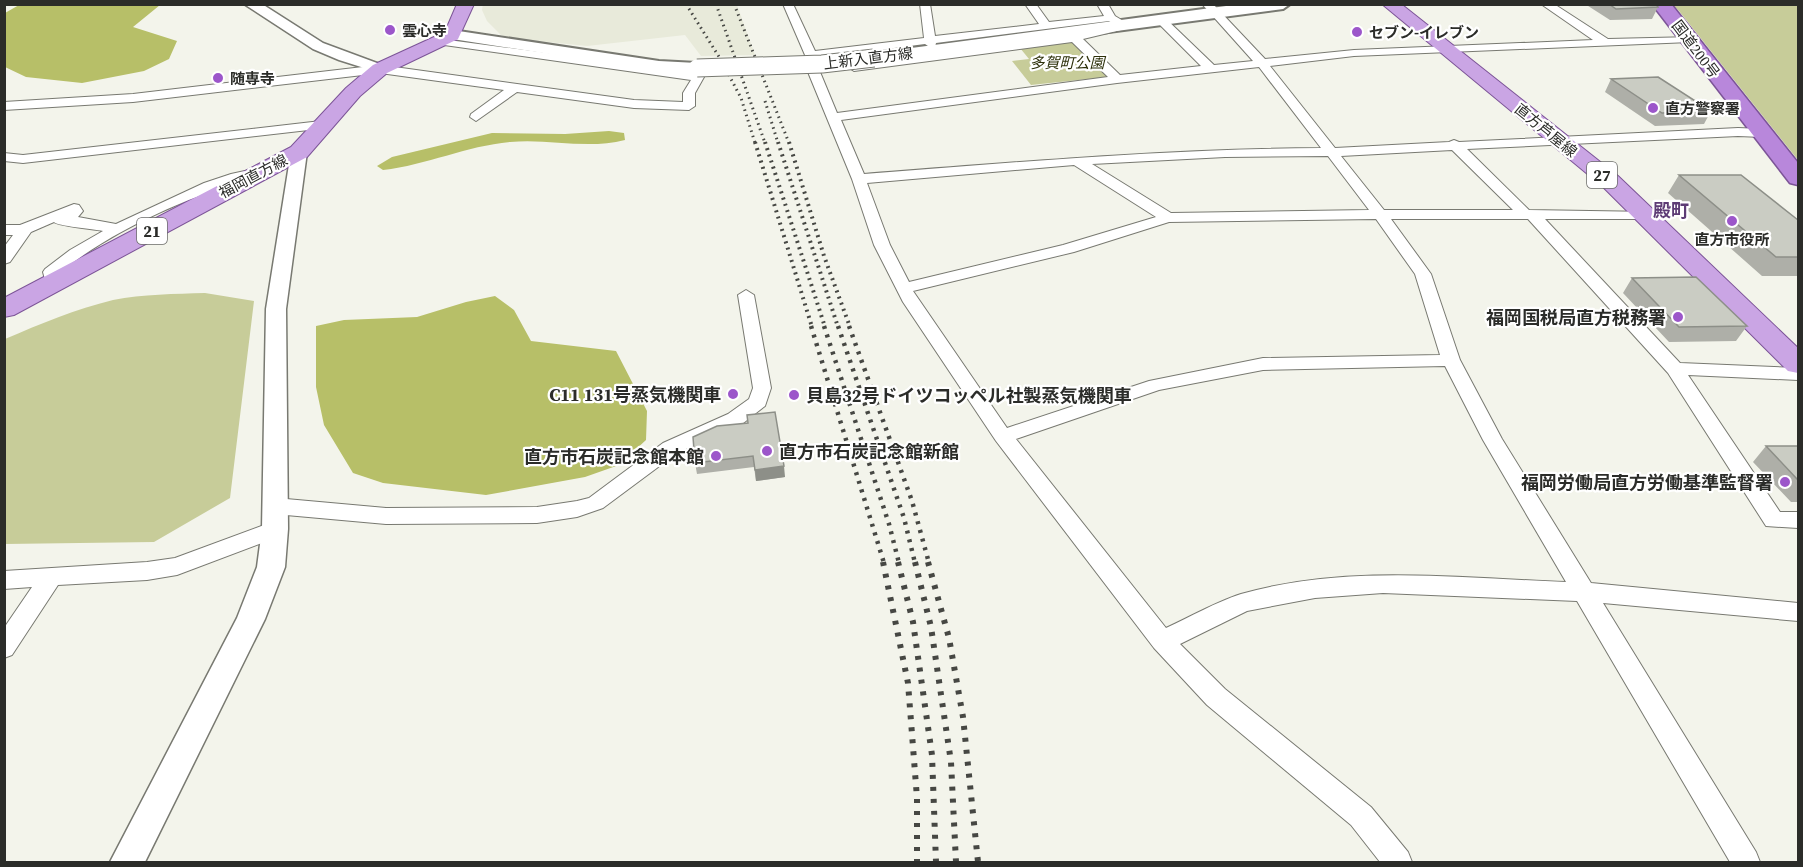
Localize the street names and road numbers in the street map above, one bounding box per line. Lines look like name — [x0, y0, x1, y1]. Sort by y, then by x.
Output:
street label: 国道200号 — [1667, 16, 1725, 82]
street label: 上新入直方線 — [822, 42, 914, 74]
street label: 直方芦屋線 — [1510, 98, 1582, 162]
street label: 福岡直方線 — [215, 149, 291, 203]
road number: 27 — [1587, 162, 1617, 188]
road number: 21 — [137, 218, 167, 244]

